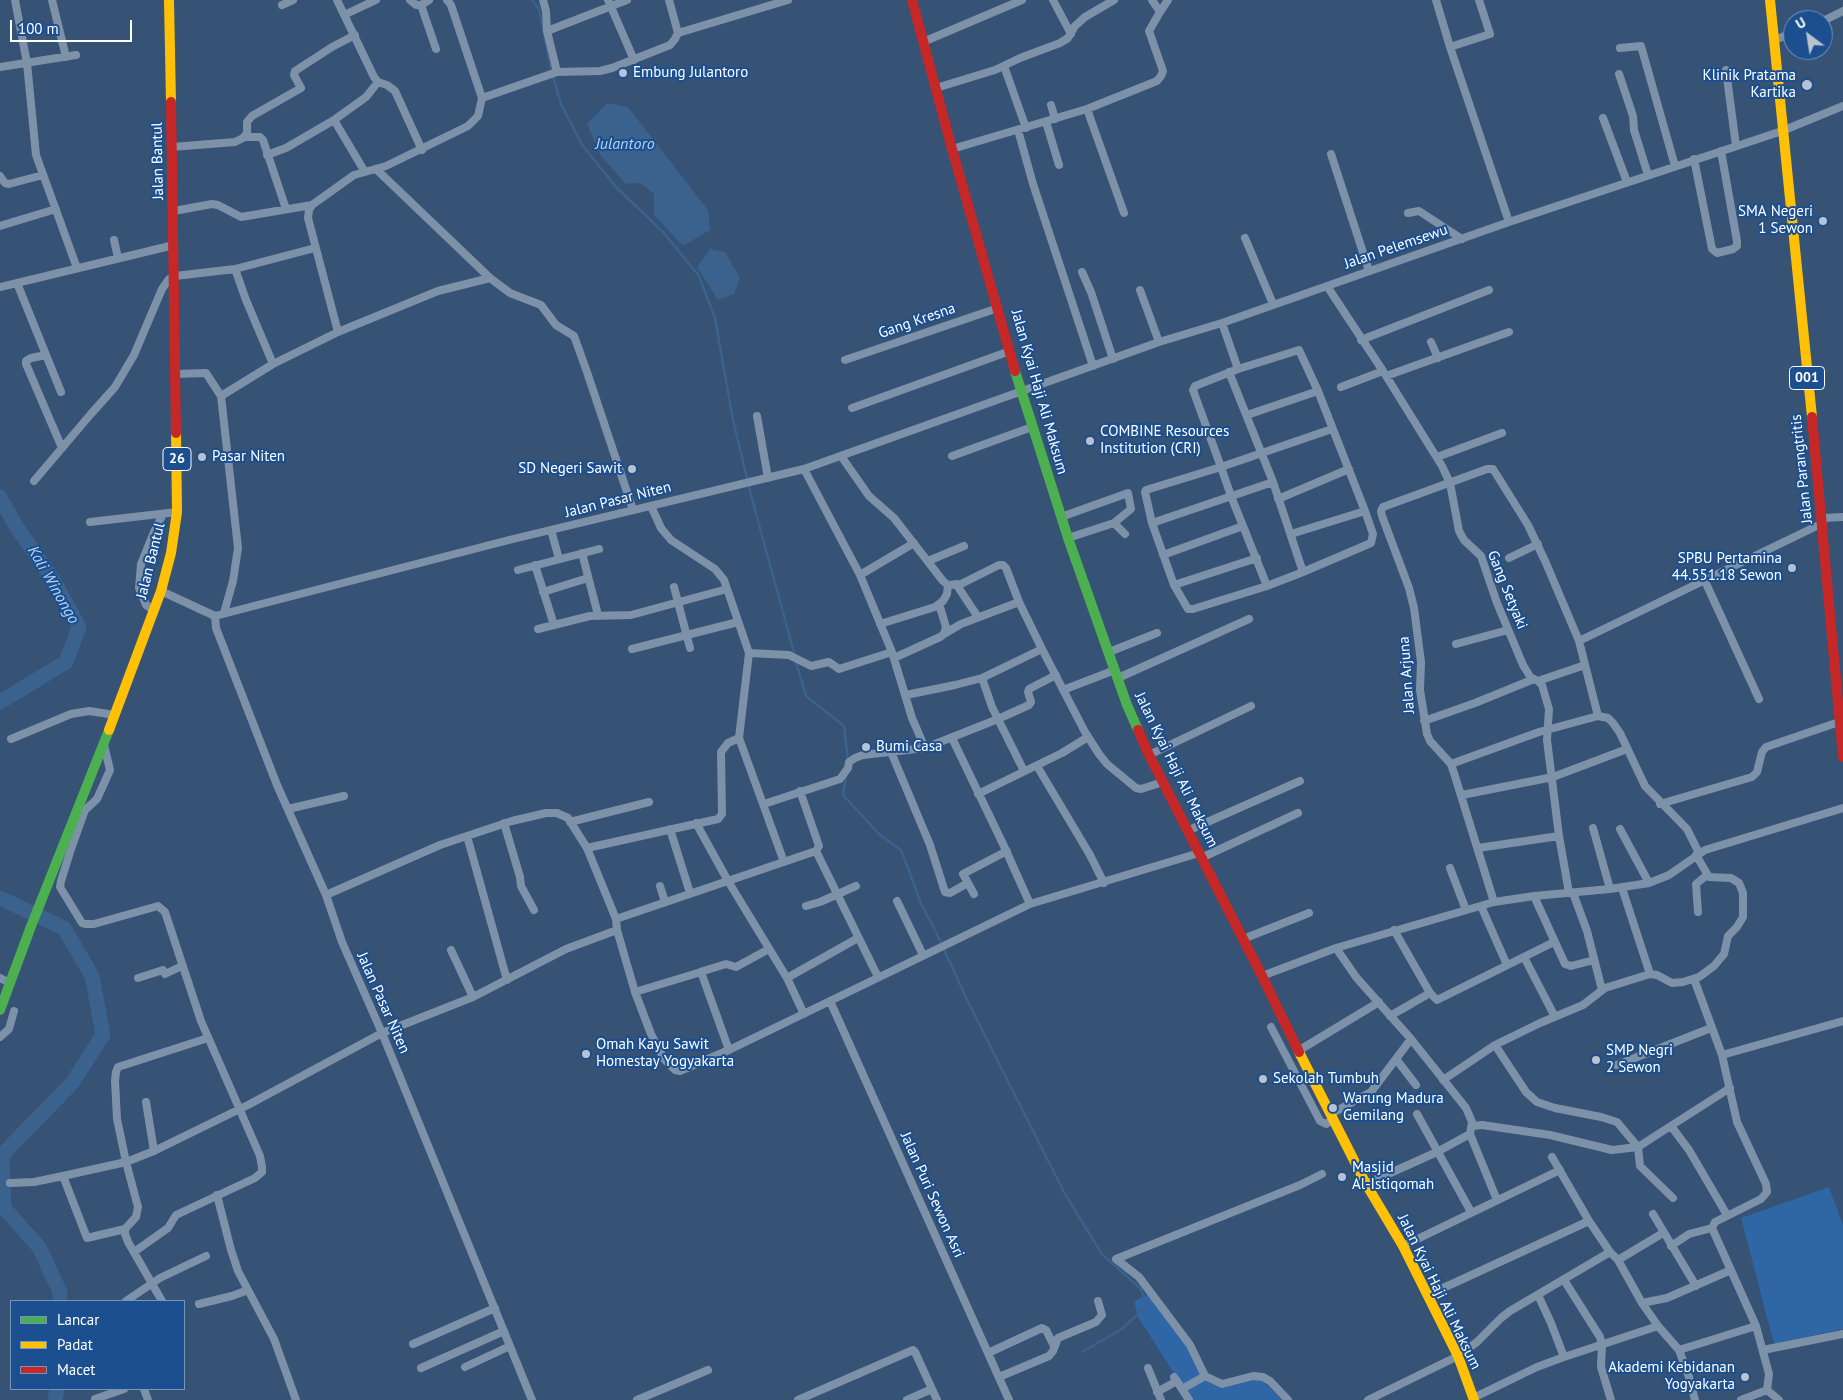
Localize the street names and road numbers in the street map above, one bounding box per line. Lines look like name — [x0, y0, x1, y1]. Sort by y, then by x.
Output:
street label: Jalan Bantul — [148, 122, 168, 200]
street label: Jalan Pelemsewu — [1342, 221, 1450, 273]
street label: Gang Kresna — [876, 299, 958, 343]
street label: Jalan Kyai Haji Ali Maksum — [1007, 308, 1071, 476]
road number: 001 — [1790, 366, 1824, 389]
street label: Jalan Parangtritis — [1787, 414, 1817, 524]
road number: 26 — [163, 448, 191, 470]
street label: Jalan Pasar Niten — [563, 478, 673, 522]
street label: Jalan Bantul — [133, 521, 169, 601]
street label: Gang Setyaki — [1483, 548, 1531, 632]
street label: Jalan Arjuna — [1395, 636, 1419, 714]
street label: Jalan Kyai Haji Ali Maksum — [1131, 689, 1221, 851]
street label: Jalan Pasar Niten — [353, 950, 413, 1056]
street label: Jalan Puri Sewon Asri — [896, 1129, 968, 1261]
street label: Jalan Kyai Haji Ali Maksum — [1394, 1211, 1484, 1373]

